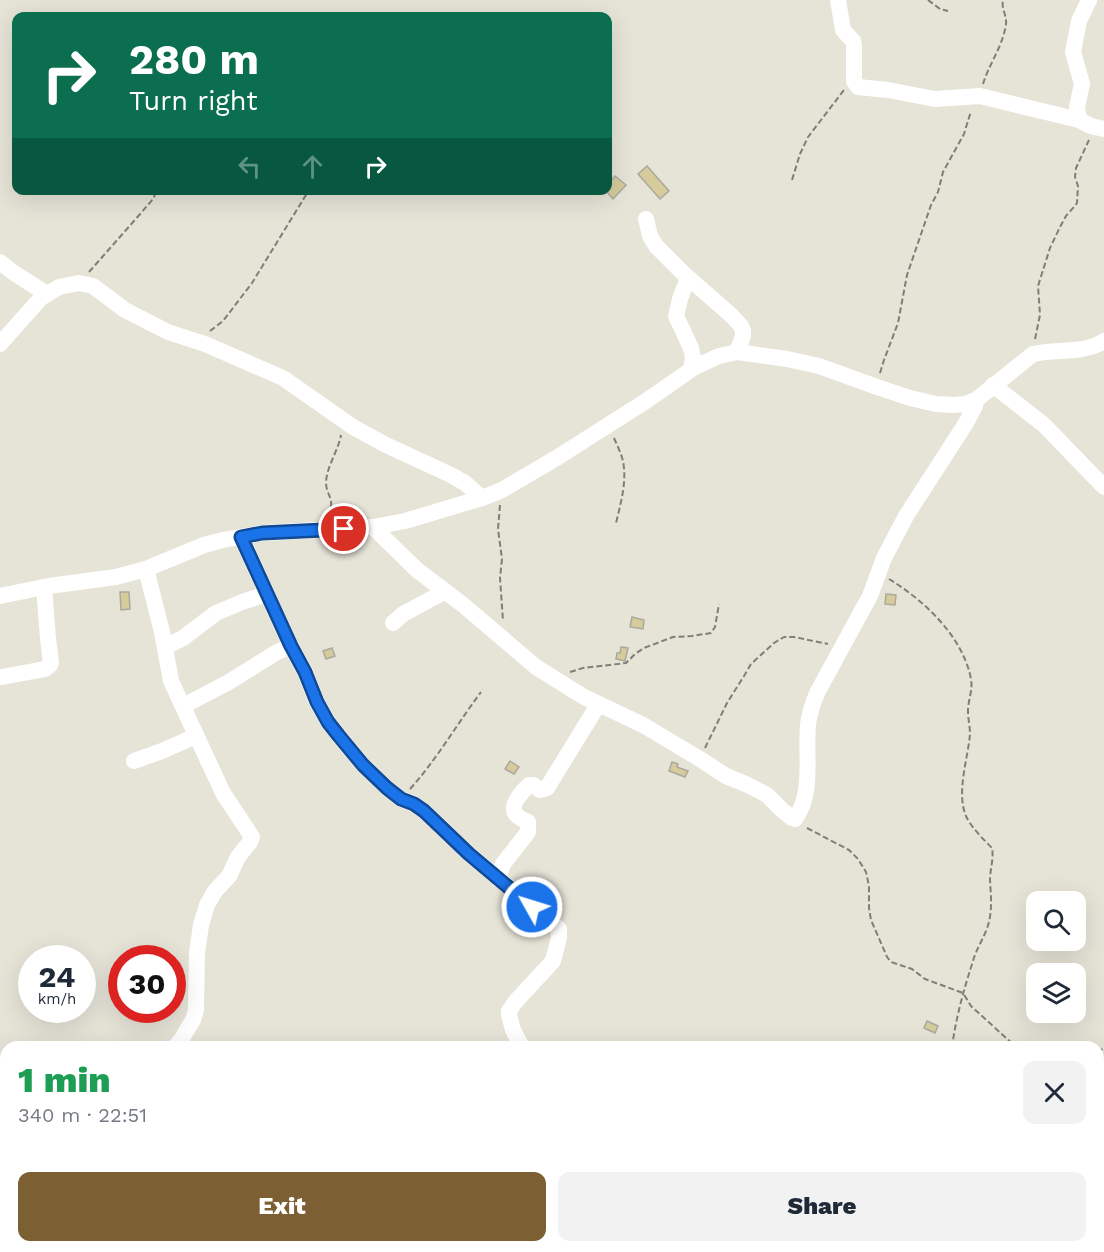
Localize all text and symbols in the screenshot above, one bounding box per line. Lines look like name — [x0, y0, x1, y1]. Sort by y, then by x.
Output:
text: 280 m — [129, 35, 259, 84]
icon: right — [30, 36, 108, 114]
text: Turn right — [129, 85, 258, 117]
icon: left — [233, 150, 266, 183]
icon: ahead — [296, 150, 329, 183]
icon: right — [359, 150, 392, 183]
pin — [318, 503, 369, 554]
icon: arrive — [327, 512, 360, 545]
position arrow — [500, 875, 564, 939]
map controls — [1026, 891, 1086, 1023]
button: search — [1026, 891, 1086, 951]
speed limit sign: 30 — [108, 945, 186, 1023]
text: 24 — [39, 959, 75, 994]
button: layers — [1026, 963, 1086, 1023]
text: km/h — [38, 990, 76, 1008]
text: 1 min — [18, 1059, 111, 1101]
button: close — [1023, 1061, 1086, 1124]
text: 340 m · 22:51 — [18, 1103, 147, 1127]
button: Exit — [18, 1172, 546, 1241]
button: Share — [558, 1172, 1086, 1241]

